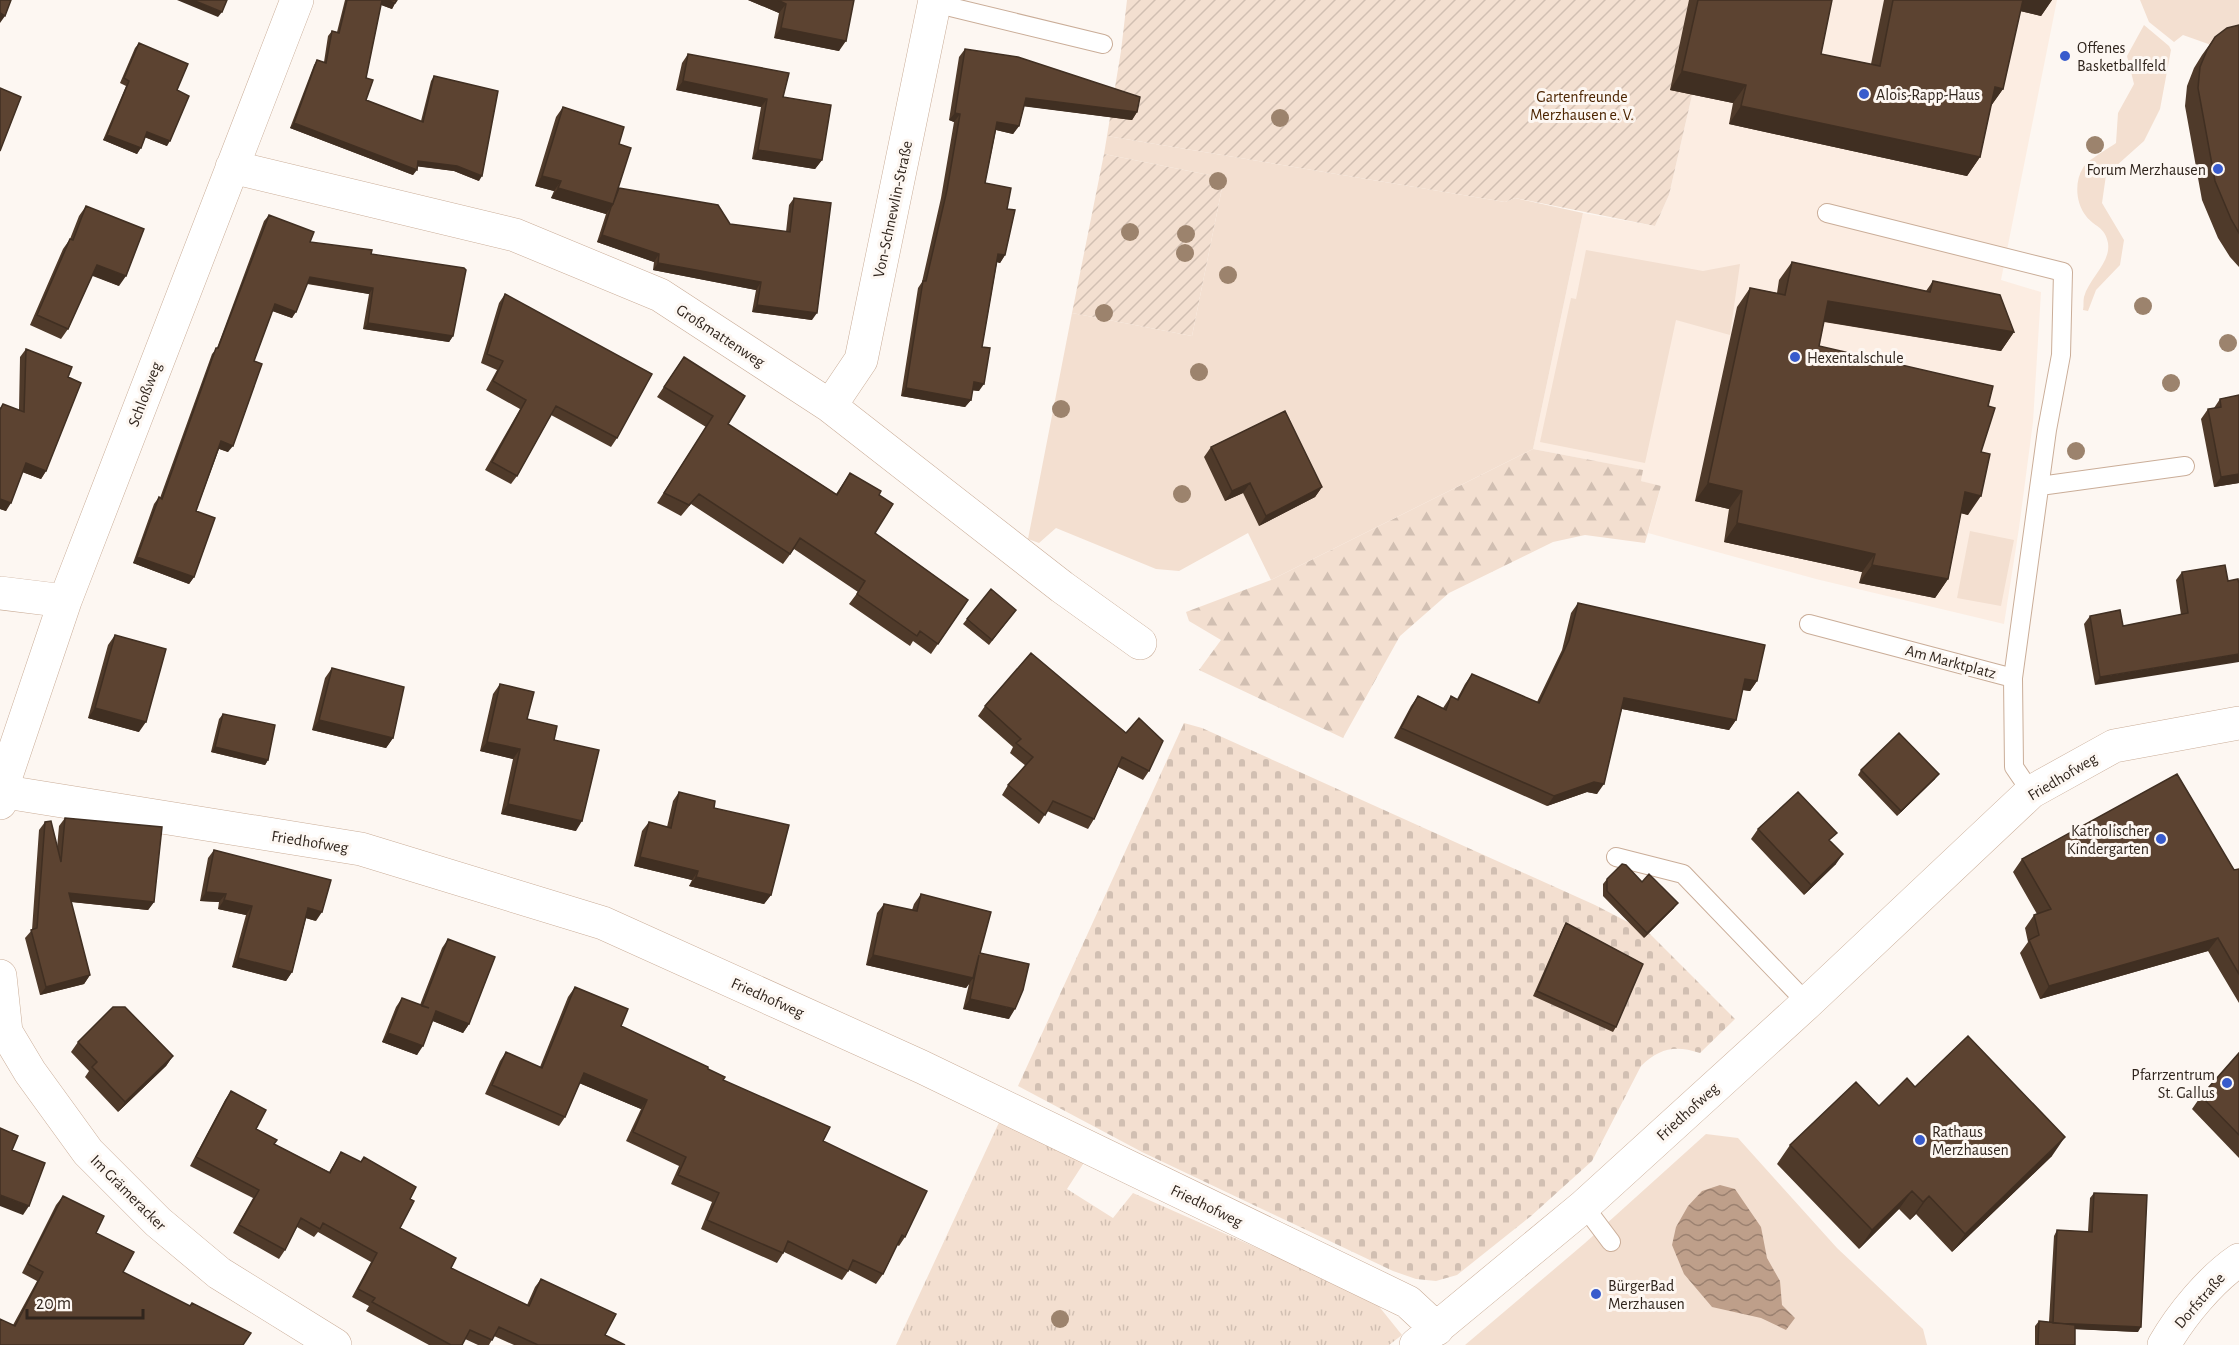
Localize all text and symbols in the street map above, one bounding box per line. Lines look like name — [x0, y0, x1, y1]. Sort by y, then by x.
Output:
place label: Offenes Basketballfeld — [2077, 40, 2166, 74]
marker: Offenes Basketballfeld — [2058, 49, 2072, 63]
marker: Alois-Rapp-Haus — [1857, 87, 1871, 101]
place label: Alois-Rapp-Haus — [1876, 87, 1980, 103]
park label: Gartenfreunde Merzhausen e. V. — [1530, 89, 1634, 123]
street label: Von-Schnewlin-Straße — [871, 139, 915, 279]
place label: Forum Merzhausen — [2086, 162, 2206, 178]
marker: Forum Merzhausen — [2211, 162, 2225, 176]
street label: Großmattenweg — [673, 301, 768, 370]
marker: Hexentalschule — [1788, 350, 1802, 364]
place label: Hexentalschule — [1807, 350, 1904, 366]
street label: Schloßweg — [125, 360, 165, 429]
street label: Am Marktplatz — [1904, 642, 1998, 682]
street label: Friedhofweg — [2025, 750, 2100, 804]
place label: Katholischer Kindergarten — [2067, 823, 2150, 857]
street label: Friedhofweg — [270, 828, 350, 856]
marker: Katholischer Kindergarten — [2154, 832, 2168, 846]
street label: Friedhofweg — [729, 975, 806, 1021]
place label: Pfarrzentrum St. Gallus — [2131, 1067, 2215, 1101]
marker: Pfarrzentrum St. Gallus — [2220, 1076, 2234, 1090]
street label: Friedhofweg — [1653, 1080, 1722, 1144]
place label: Rathaus Merzhausen — [1932, 1124, 2009, 1158]
marker: Rathaus Merzhausen — [1913, 1133, 1927, 1147]
street label: Im Grämeracker — [87, 1152, 170, 1234]
street label: Friedhofweg — [1168, 1182, 1245, 1230]
street label: Dorfstraße — [2172, 1270, 2228, 1331]
place label: BürgerBad Merzhausen — [1608, 1278, 1685, 1312]
scale bar — [27, 1282, 142, 1320]
marker: BürgerBad Merzhausen — [1589, 1287, 1603, 1301]
text: 20 m — [36, 1295, 71, 1313]

